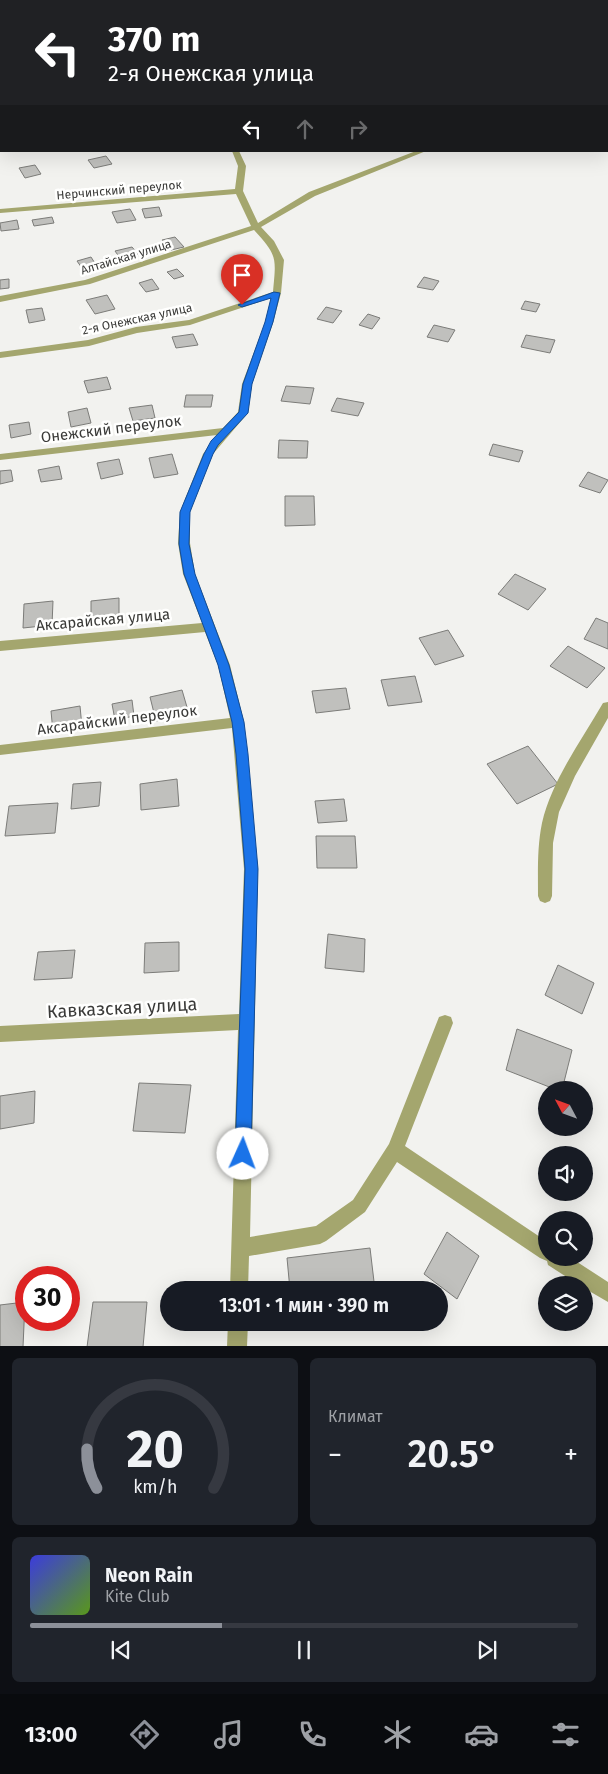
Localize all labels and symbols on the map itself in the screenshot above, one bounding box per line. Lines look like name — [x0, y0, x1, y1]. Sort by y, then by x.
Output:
street label: Нерчинский переулок — [56, 177, 183, 202]
street label: Алтайская улица — [79, 237, 173, 277]
pin — [221, 254, 263, 305]
street label: 2-я Онежская улица — [81, 300, 193, 338]
street label: Онежский переулок — [40, 411, 182, 447]
street label: Аксарайская улица — [35, 605, 171, 635]
street label: Аксарайский переулок — [36, 701, 198, 739]
street label: Кавказская улица — [46, 993, 198, 1023]
north arrow — [538, 1081, 592, 1136]
position arrow — [216, 1127, 268, 1179]
speed limit sign: 30 — [15, 1266, 80, 1331]

